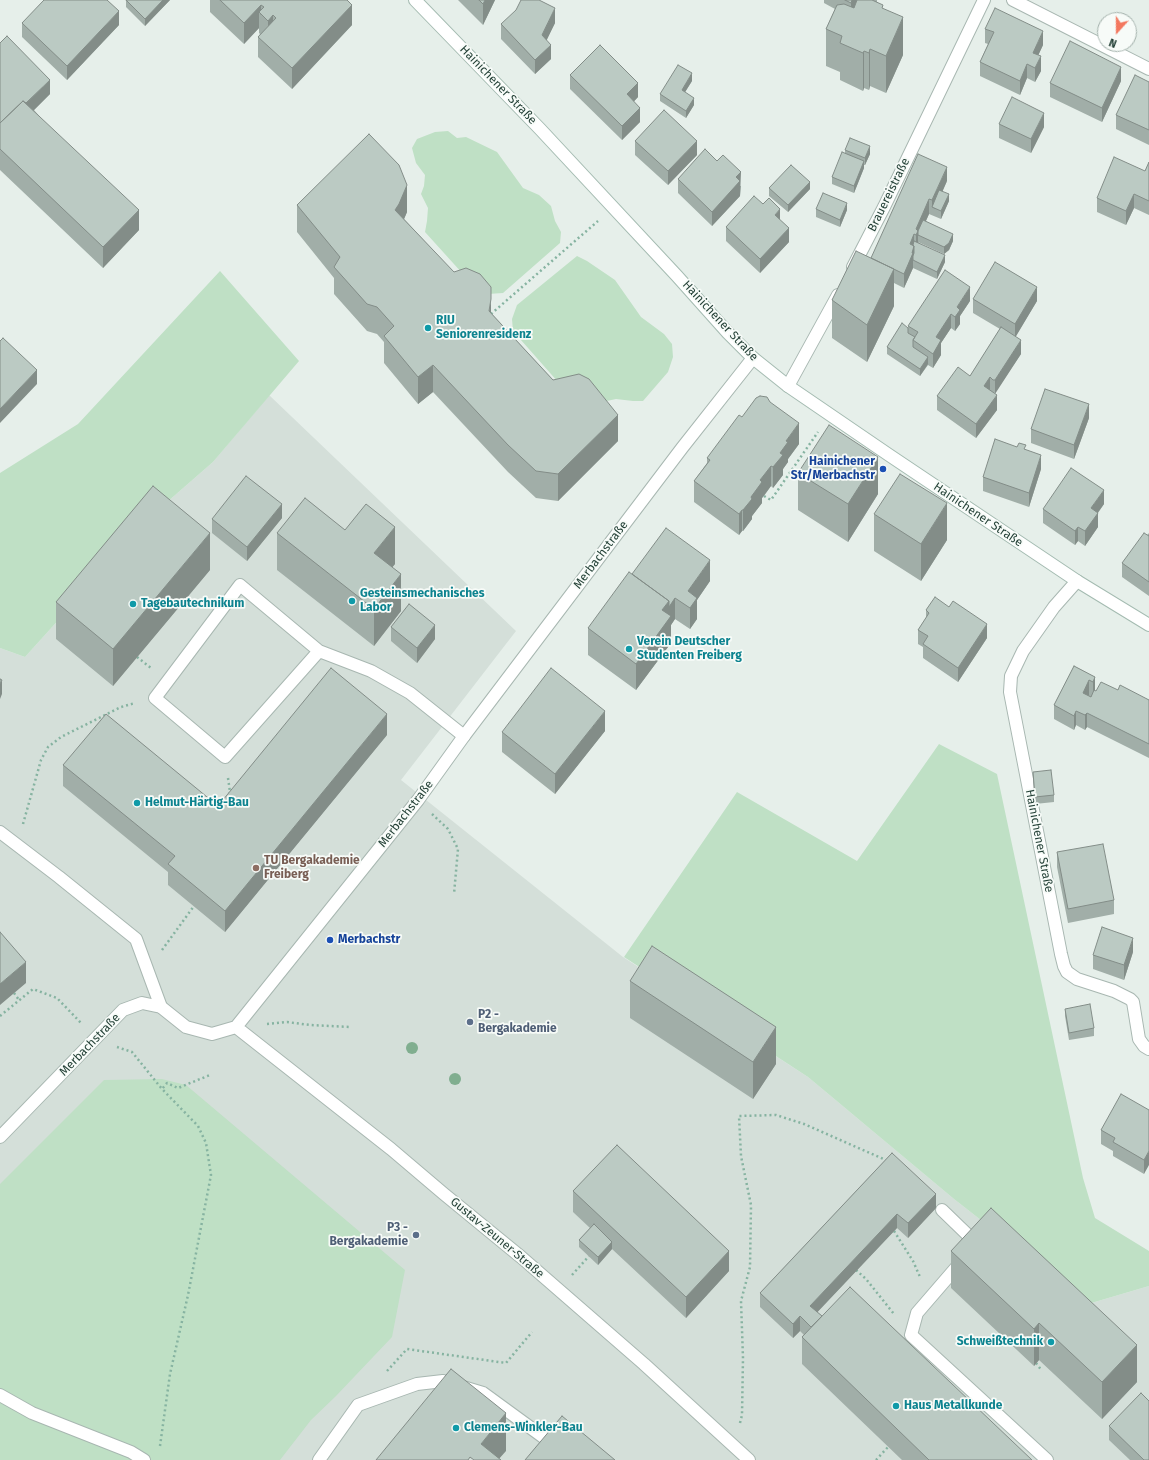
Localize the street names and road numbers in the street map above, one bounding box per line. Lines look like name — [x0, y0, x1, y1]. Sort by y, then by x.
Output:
street label: Hainichener Straße — [457, 42, 539, 128]
street label: Brauereistraße — [865, 156, 913, 234]
street label: Hainichener Straße — [679, 278, 761, 364]
street label: Hainichener Straße — [931, 480, 1025, 550]
street label: Merbachstraße — [571, 518, 631, 592]
street label: Merbachstraße — [375, 778, 437, 850]
street label: Hainichener Straße — [1022, 788, 1056, 894]
street label: Merbachstraße — [57, 1011, 123, 1079]
street label: Gustav-Zeuner-Straße — [447, 1195, 547, 1281]

